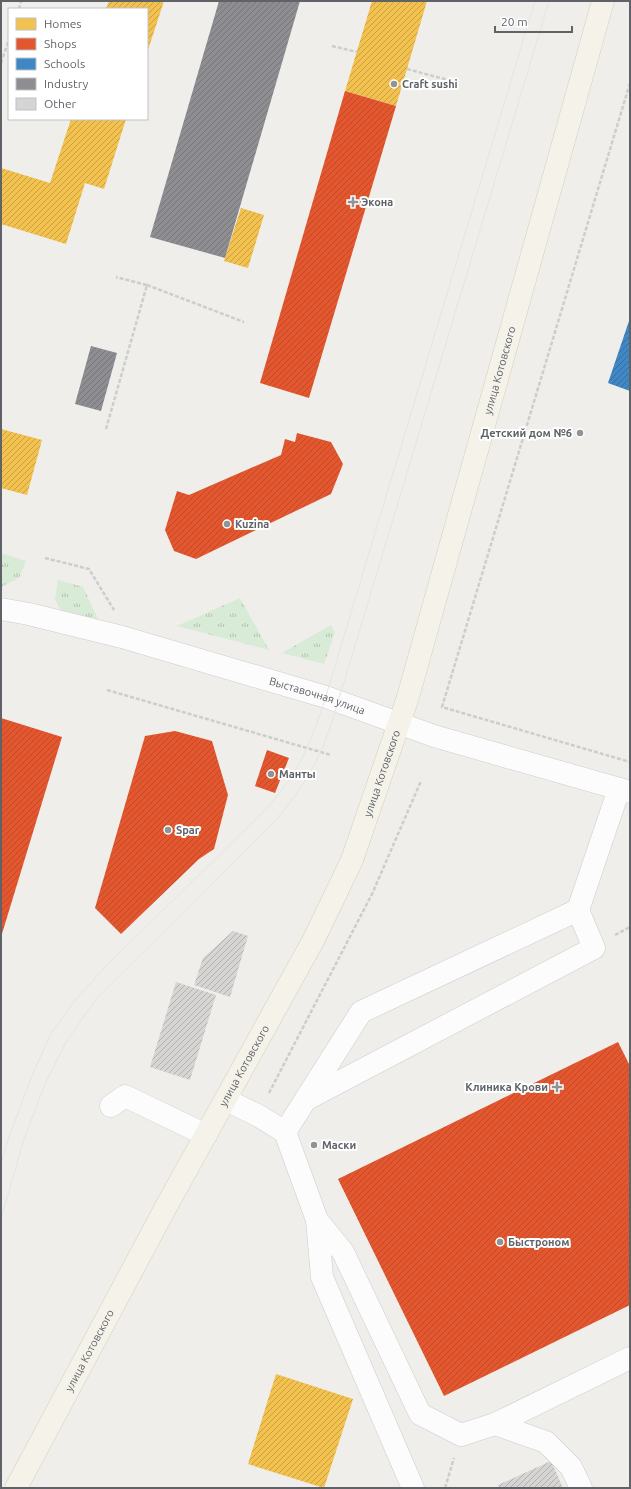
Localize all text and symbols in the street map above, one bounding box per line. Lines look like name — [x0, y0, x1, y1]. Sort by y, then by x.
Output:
legend — [8, 8, 148, 120]
scale bar — [495, 8, 572, 34]
text: 20 m — [501, 15, 528, 28]
text: Homes — [44, 17, 82, 30]
text: Shops — [44, 37, 76, 50]
text: Schools — [44, 57, 85, 70]
text: Industry — [44, 77, 89, 90]
place label: Craft sushi — [402, 78, 458, 90]
marker: Craft sushi — [389, 79, 399, 89]
text: Other — [44, 97, 77, 110]
place label: Экона — [361, 196, 393, 208]
marker: Экона — [348, 197, 358, 207]
street label: улица Котовского — [481, 325, 518, 416]
place label: Детский дом №6 — [480, 427, 572, 439]
marker: Детский дом №6 — [575, 428, 585, 438]
place label: Kuzina — [235, 518, 269, 530]
marker: Kuzina — [222, 519, 232, 529]
street label: Выставочная улица — [268, 675, 367, 717]
street label: улица Котовского — [361, 728, 402, 818]
place label: Манты — [279, 768, 316, 780]
marker: Манты — [266, 769, 276, 779]
place label: Spar — [176, 824, 200, 836]
marker: Spar — [163, 825, 173, 835]
street label: улица Котовского — [217, 1023, 271, 1108]
place label: Клиника Крови — [465, 1081, 548, 1093]
marker: Клиника Крови — [551, 1081, 563, 1093]
place label: Маски — [322, 1139, 356, 1151]
marker: Маски — [309, 1140, 319, 1150]
place label: Быстроном — [508, 1236, 570, 1248]
marker: Быстроном — [495, 1237, 505, 1247]
street label: улица Котовского — [63, 1307, 116, 1393]

